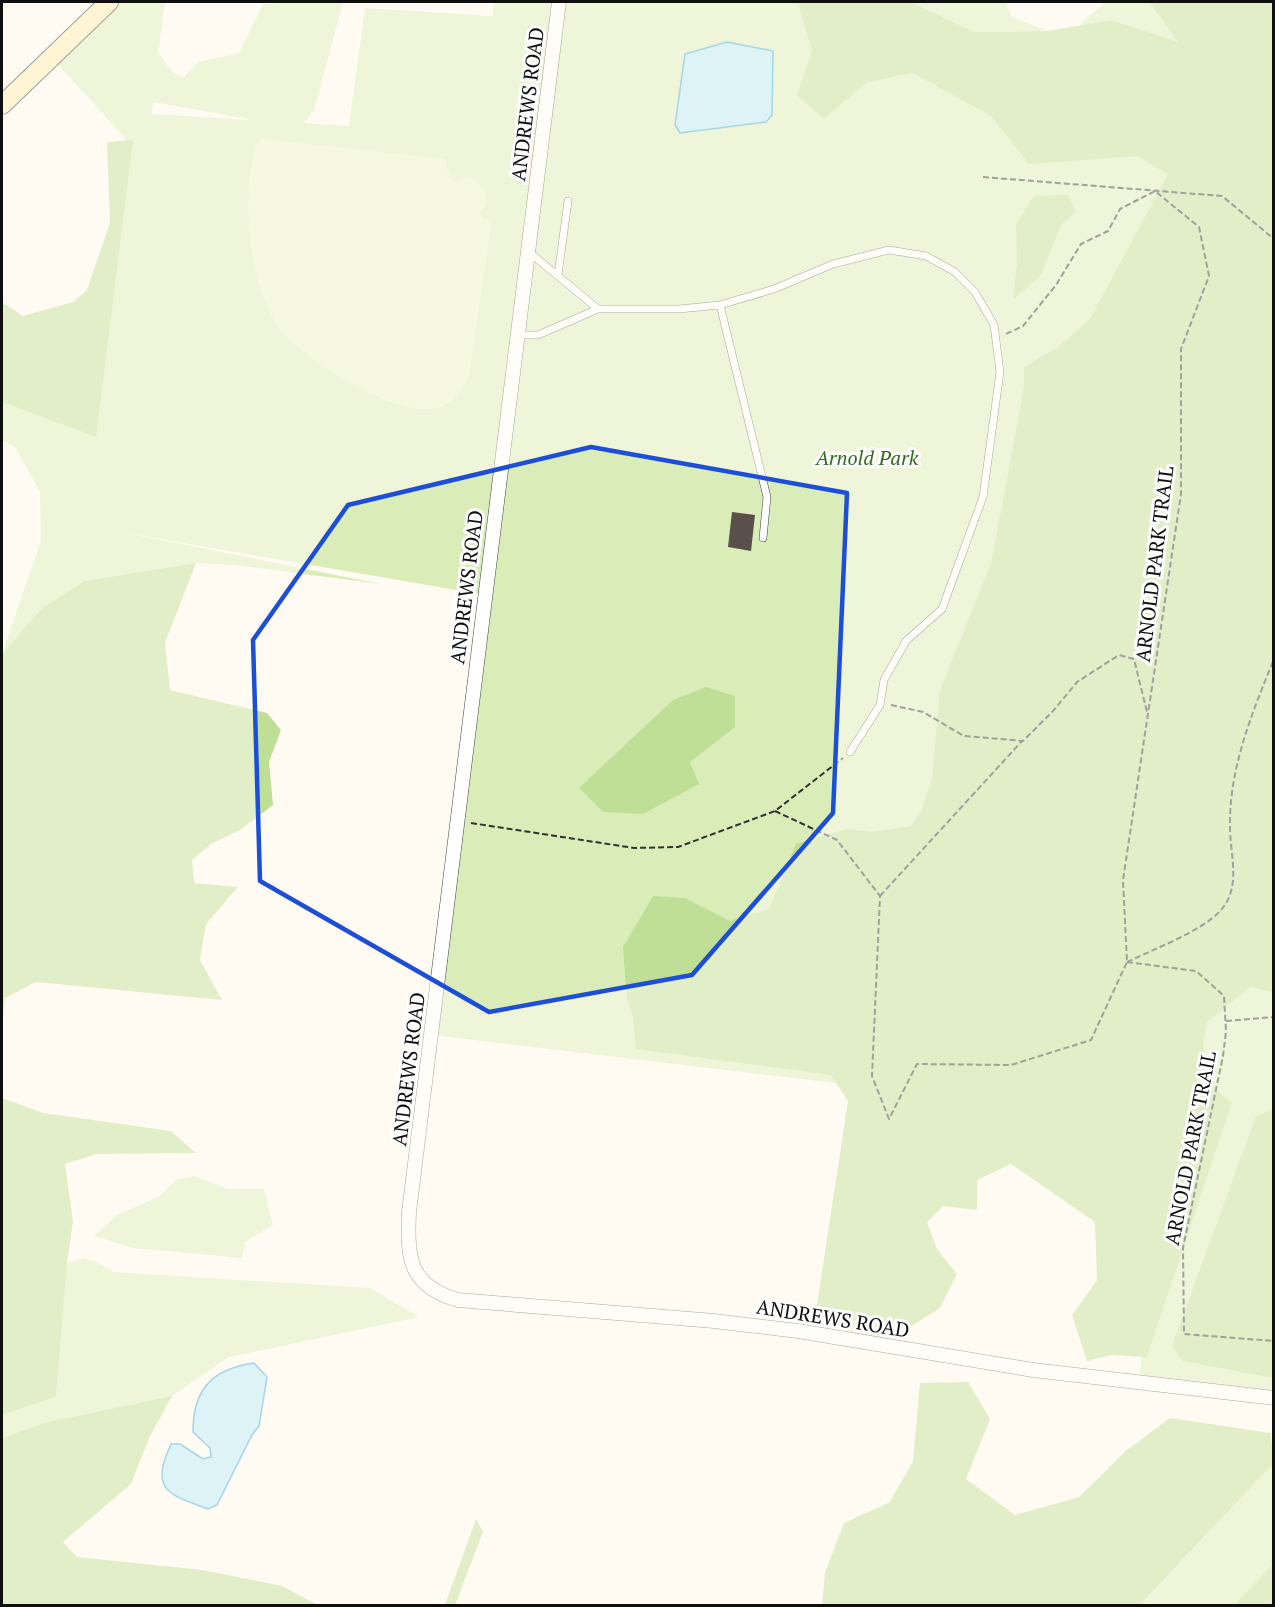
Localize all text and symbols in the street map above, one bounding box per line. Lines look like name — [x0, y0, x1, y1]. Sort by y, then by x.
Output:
street label: ANDREWS ROAD — [504, 26, 550, 182]
park label: Arnold Park — [815, 444, 919, 471]
street label: ARNOLD PARK TRAIL — [1129, 464, 1179, 664]
street label: ANDREWS ROAD — [443, 509, 489, 665]
street label: ANDREWS ROAD — [385, 991, 431, 1147]
street label: ARNOLD PARK TRAIL — [1158, 1049, 1222, 1247]
street label: ANDREWS ROAD — [754, 1293, 912, 1343]

